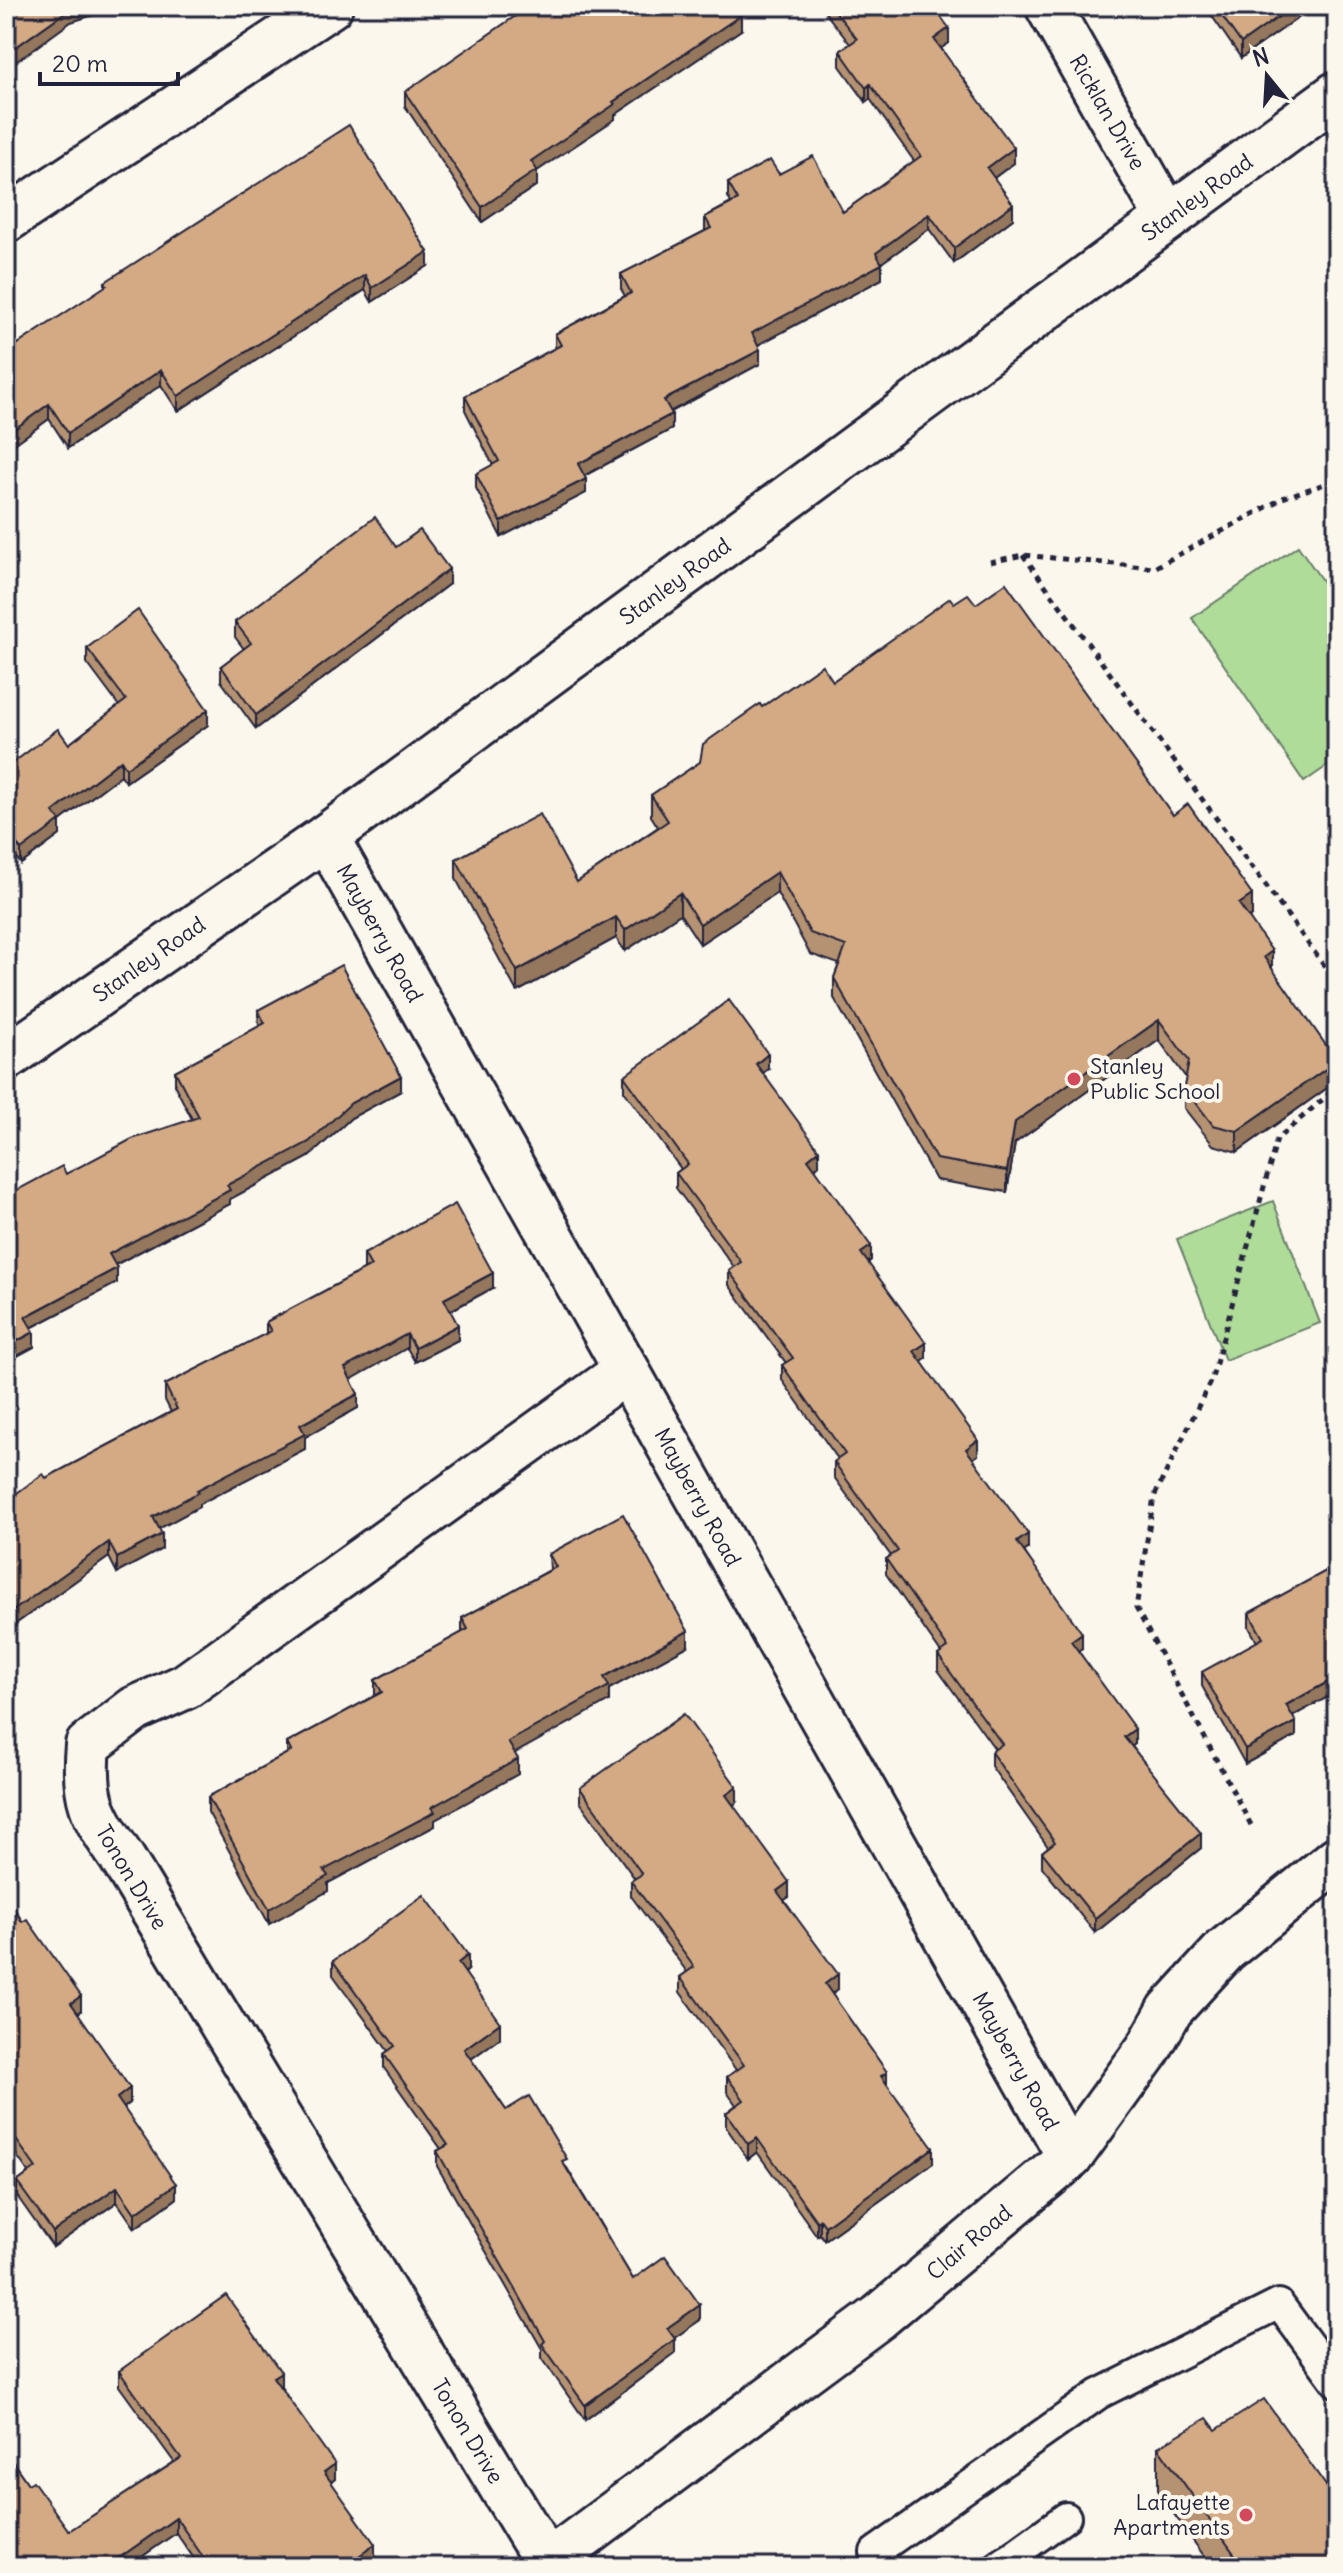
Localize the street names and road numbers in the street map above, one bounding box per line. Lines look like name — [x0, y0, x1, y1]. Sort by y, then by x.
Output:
street label: Ricklan Drive — [1064, 49, 1152, 175]
street label: Stanley Road — [1136, 147, 1258, 247]
street label: Stanley Road — [614, 531, 736, 631]
street label: Mayberry Road — [330, 859, 430, 1007]
street label: Stanley Road — [87, 910, 211, 1008]
street label: Mayberry Road — [648, 1423, 748, 1571]
street label: Tonon Drive — [90, 1819, 174, 1935]
street label: Mayberry Road — [966, 1987, 1066, 2135]
street label: Clair Road — [921, 2198, 1017, 2286]
street label: Tonon Drive — [426, 2373, 510, 2489]

